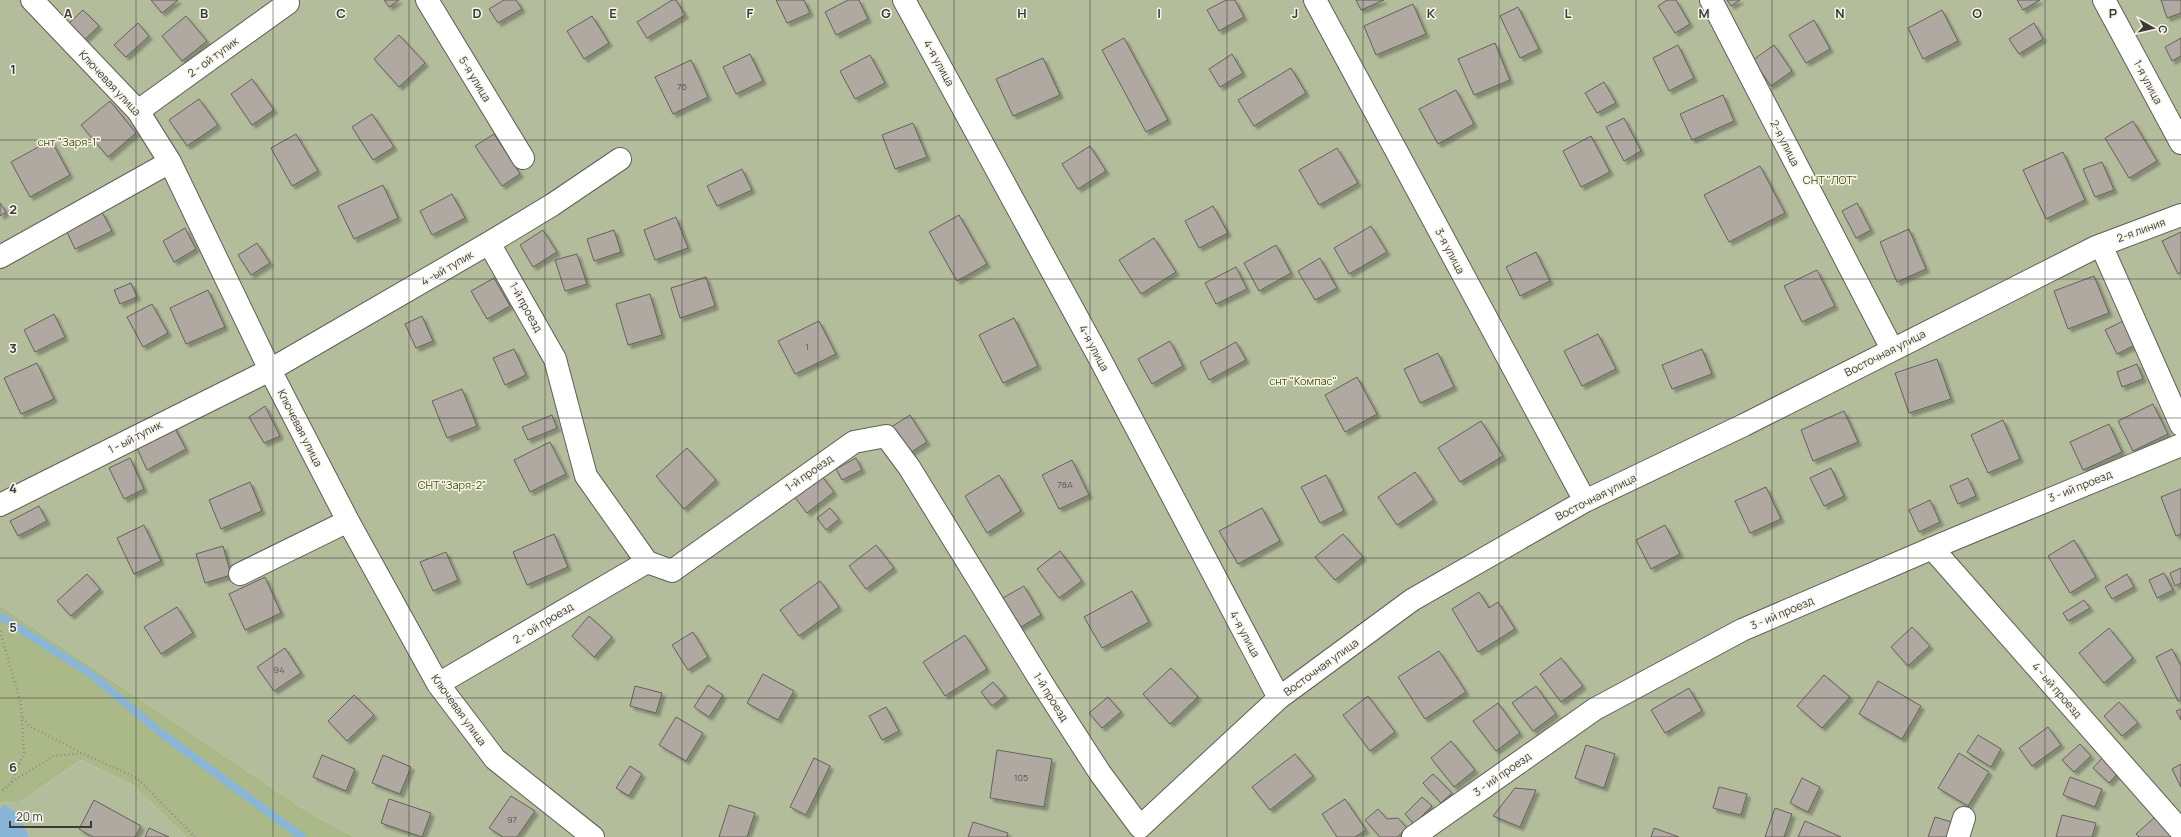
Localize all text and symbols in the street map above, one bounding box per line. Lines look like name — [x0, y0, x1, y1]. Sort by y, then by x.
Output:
text: A — [64, 4, 73, 22]
text: B — [200, 4, 208, 22]
text: C — [336, 4, 346, 22]
text: D — [472, 4, 482, 22]
text: E — [609, 4, 617, 22]
text: F — [747, 4, 754, 22]
text: G — [881, 4, 891, 22]
text: H — [1017, 4, 1027, 22]
text: I — [1157, 4, 1161, 22]
text: J — [1292, 4, 1298, 22]
text: K — [1427, 4, 1436, 22]
text: L — [1565, 4, 1572, 22]
text: M — [1698, 4, 1710, 22]
text: N — [1835, 4, 1845, 22]
text: O — [1972, 4, 1982, 22]
text: P — [2109, 4, 2117, 22]
north arrow — [2133, 8, 2173, 48]
text: С — [2155, 24, 2171, 35]
street label: 2 - ой тупик — [184, 33, 242, 80]
street label: 4-я улица — [921, 37, 958, 88]
street label: Ключевая улица — [76, 47, 145, 119]
street label: 5-я улица — [456, 53, 495, 104]
street label: 1-я улица — [2130, 57, 2166, 107]
text: 1 — [10, 60, 16, 78]
house number: 76 — [677, 80, 687, 93]
street label: 2-я улица — [1767, 117, 1804, 169]
park label: снт "Заря-1" — [37, 134, 101, 149]
park label: СНТ "ЛОТ" — [1803, 172, 1857, 187]
text: 2 — [9, 200, 17, 218]
street label: 2-я линия — [2114, 214, 2167, 245]
street label: 3-я улица — [1432, 225, 1469, 276]
street label: 4 -ый тупик — [418, 246, 476, 289]
street label: 1-й проезд — [507, 279, 547, 335]
street label: 4-я улица — [1076, 322, 1113, 374]
street label: Восточная улица — [1842, 326, 1928, 379]
text: 3 — [9, 339, 17, 357]
house number: 1 — [805, 340, 809, 353]
park label: снт "Компас" — [1269, 373, 1337, 388]
street label: Ключевая улица — [274, 387, 326, 469]
street label: 1 - ый тупик — [105, 416, 165, 456]
street label: 1-й проезд — [782, 450, 836, 495]
street label: 3 - ий проезд — [2046, 466, 2114, 505]
street label: Восточная улица — [1553, 470, 1639, 523]
park label: СНТ "Заря-2" — [418, 477, 486, 492]
house number: 78А — [1057, 478, 1073, 491]
text: 4 — [9, 479, 17, 497]
street label: 3 - ий проезд — [1748, 592, 1816, 633]
street label: 2 - ой проезд — [510, 598, 576, 646]
street label: 4-я улица — [1227, 608, 1264, 660]
text: 5 — [9, 618, 17, 636]
street label: Восточная улица — [1280, 634, 1361, 699]
street label: 4 - ый проезд — [2029, 659, 2086, 721]
house number: 94 — [274, 663, 284, 676]
street label: 1-й проезд — [1030, 669, 1073, 724]
street label: Ключевая улица — [428, 671, 490, 748]
street label: 3 - ий проезд — [1470, 748, 1534, 799]
text: 6 — [9, 758, 17, 776]
house number: 105 — [1014, 771, 1028, 784]
scale bar — [10, 803, 91, 829]
text: 20 m — [16, 808, 43, 825]
house number: 97 — [507, 813, 517, 826]

